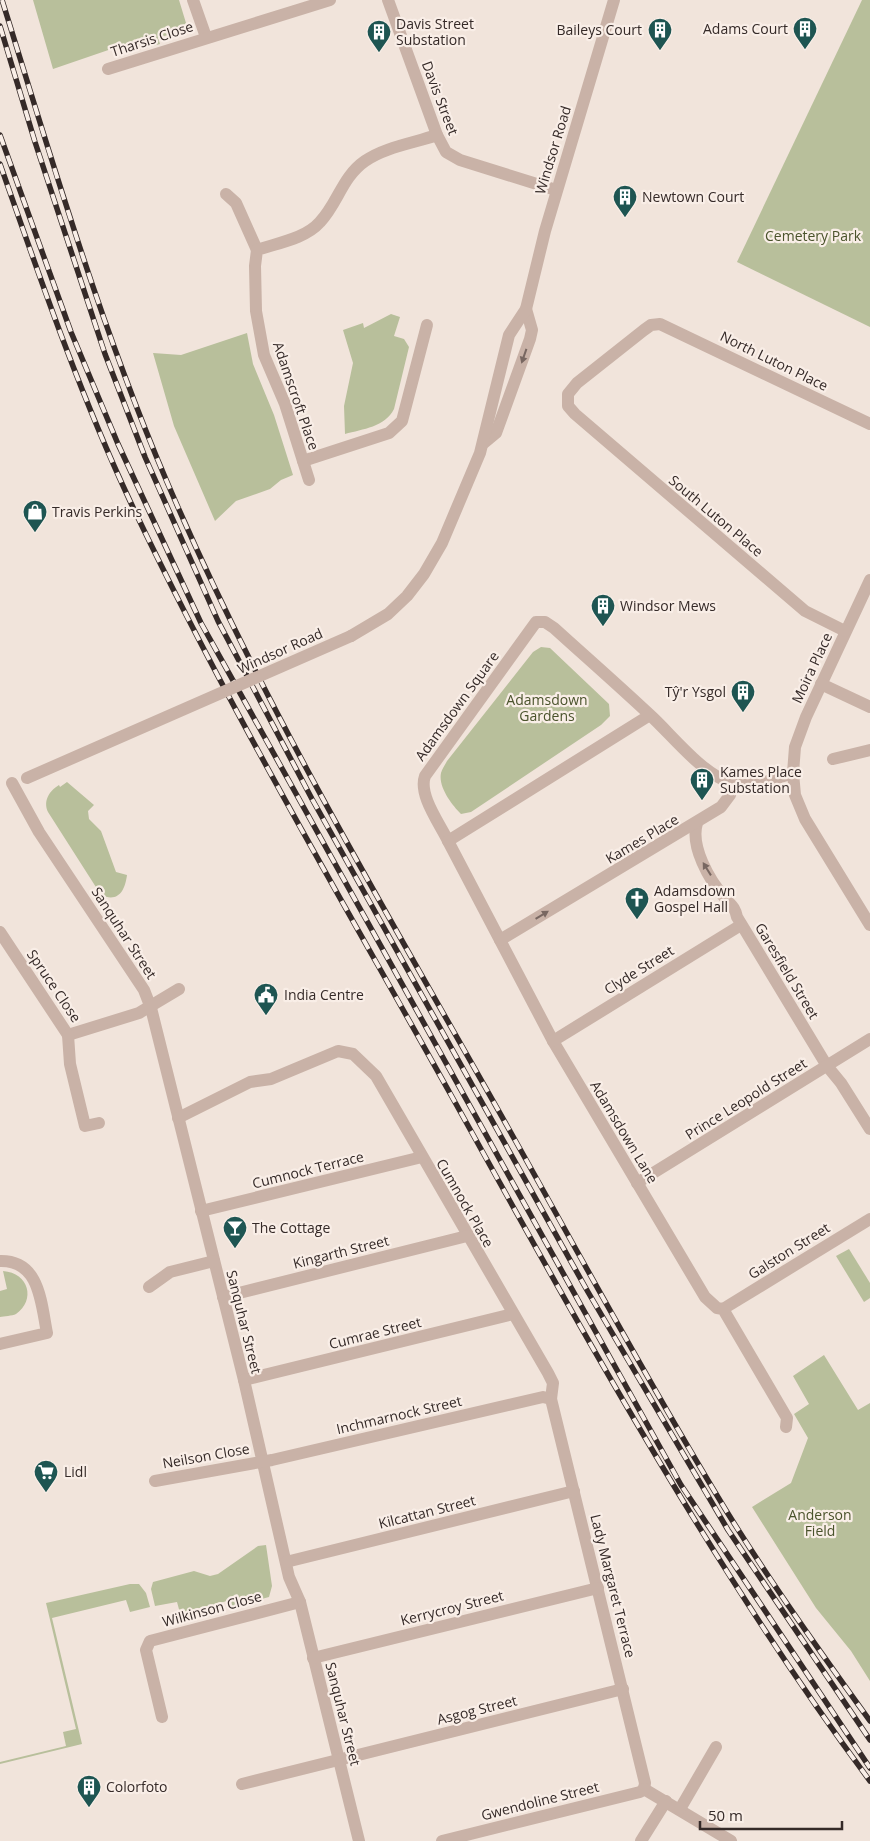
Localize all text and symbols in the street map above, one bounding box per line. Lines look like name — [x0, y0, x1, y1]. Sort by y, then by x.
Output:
place label: Davis Street Substation — [396, 14, 474, 49]
street label: Tharsis Close — [108, 16, 196, 61]
building icon: Adams Court — [792, 16, 818, 50]
building icon: Baileys Court — [647, 17, 673, 51]
building icon: Davis Street Substation — [366, 19, 392, 53]
place label: Adams Court — [703, 19, 788, 38]
place label: Baileys Court — [556, 20, 642, 39]
street label: Davis Street — [418, 58, 463, 138]
street label: Windsor Road — [530, 103, 575, 196]
building icon: Newtown Court — [612, 184, 638, 218]
place label: Newtown Court — [642, 187, 744, 206]
park label: Cemetery Park — [765, 226, 862, 245]
street label: North Luton Place — [717, 326, 831, 395]
street label: Adamscroft Place — [269, 339, 324, 453]
one-way arrow — [520, 349, 528, 364]
street label: South Luton Place — [665, 471, 768, 561]
shop icon: Travis Perkins — [22, 499, 48, 533]
place label: Travis Perkins — [52, 502, 143, 521]
building icon: Windsor Mews — [590, 593, 616, 627]
place label: Windsor Mews — [620, 596, 716, 615]
street label: Windsor Road — [234, 623, 325, 678]
street label: Moira Place — [787, 629, 836, 706]
street label: Adamsdown Square — [410, 647, 503, 764]
building icon: Tŷ'r Ysgol — [730, 679, 756, 713]
place label: Tŷ'r Ysgol — [665, 682, 726, 701]
park label: Adamsdown Gardens — [506, 690, 588, 725]
place label: Kames Place Substation — [720, 762, 802, 797]
building icon: Kames Place Substation — [689, 767, 715, 801]
street label: Kames Place — [602, 809, 682, 868]
one-way arrow — [703, 863, 712, 876]
place label: Adamsdown Gospel Hall — [654, 881, 735, 916]
street label: Sanquhar Street — [88, 883, 161, 982]
church icon: Adamsdown Gospel Hall — [624, 886, 650, 920]
one-way arrow — [535, 911, 549, 920]
street label: Garesfield Street — [751, 919, 824, 1022]
street label: Clyde Street — [600, 941, 677, 998]
street label: Spruce Close — [23, 946, 86, 1026]
public building icon: India Centre — [253, 982, 279, 1016]
place label: India Centre — [284, 985, 364, 1004]
street label: Prince Leopold Street — [681, 1053, 810, 1144]
street label: Adamsdown Lane — [586, 1077, 663, 1187]
street label: Cumnock Terrace — [250, 1146, 366, 1193]
street label: Cumnock Place — [432, 1155, 499, 1251]
bar icon: The Cottage — [222, 1215, 248, 1249]
place label: The Cottage — [252, 1218, 330, 1237]
street label: Galston Street — [744, 1218, 833, 1283]
street label: Kingarth Street — [291, 1230, 391, 1273]
street label: Sanquhar Street — [222, 1268, 267, 1376]
street label: Cumrae Street — [327, 1312, 423, 1353]
street label: Inchmarnock Street — [334, 1391, 463, 1438]
street label: Neilson Close — [161, 1438, 251, 1473]
supermarket icon: Lidl — [33, 1459, 59, 1493]
place label: Lidl — [64, 1462, 87, 1481]
street label: Kilcattan Street — [376, 1490, 477, 1533]
park label: Anderson Field — [788, 1505, 852, 1540]
street label: Lady Margaret Terrace — [586, 1512, 641, 1660]
street label: Wilkinson Close — [160, 1586, 264, 1631]
street label: Kerrycroy Street — [398, 1586, 505, 1629]
street label: Sanquhar Street — [321, 1660, 366, 1768]
street label: Asgog Street — [435, 1690, 519, 1729]
building icon: Colorfoto — [76, 1774, 102, 1808]
place label: Colorfoto — [106, 1777, 167, 1796]
street label: Gwendoline Street — [479, 1777, 601, 1824]
scale bar — [700, 1798, 842, 1830]
text: 50 m — [708, 1805, 743, 1825]

